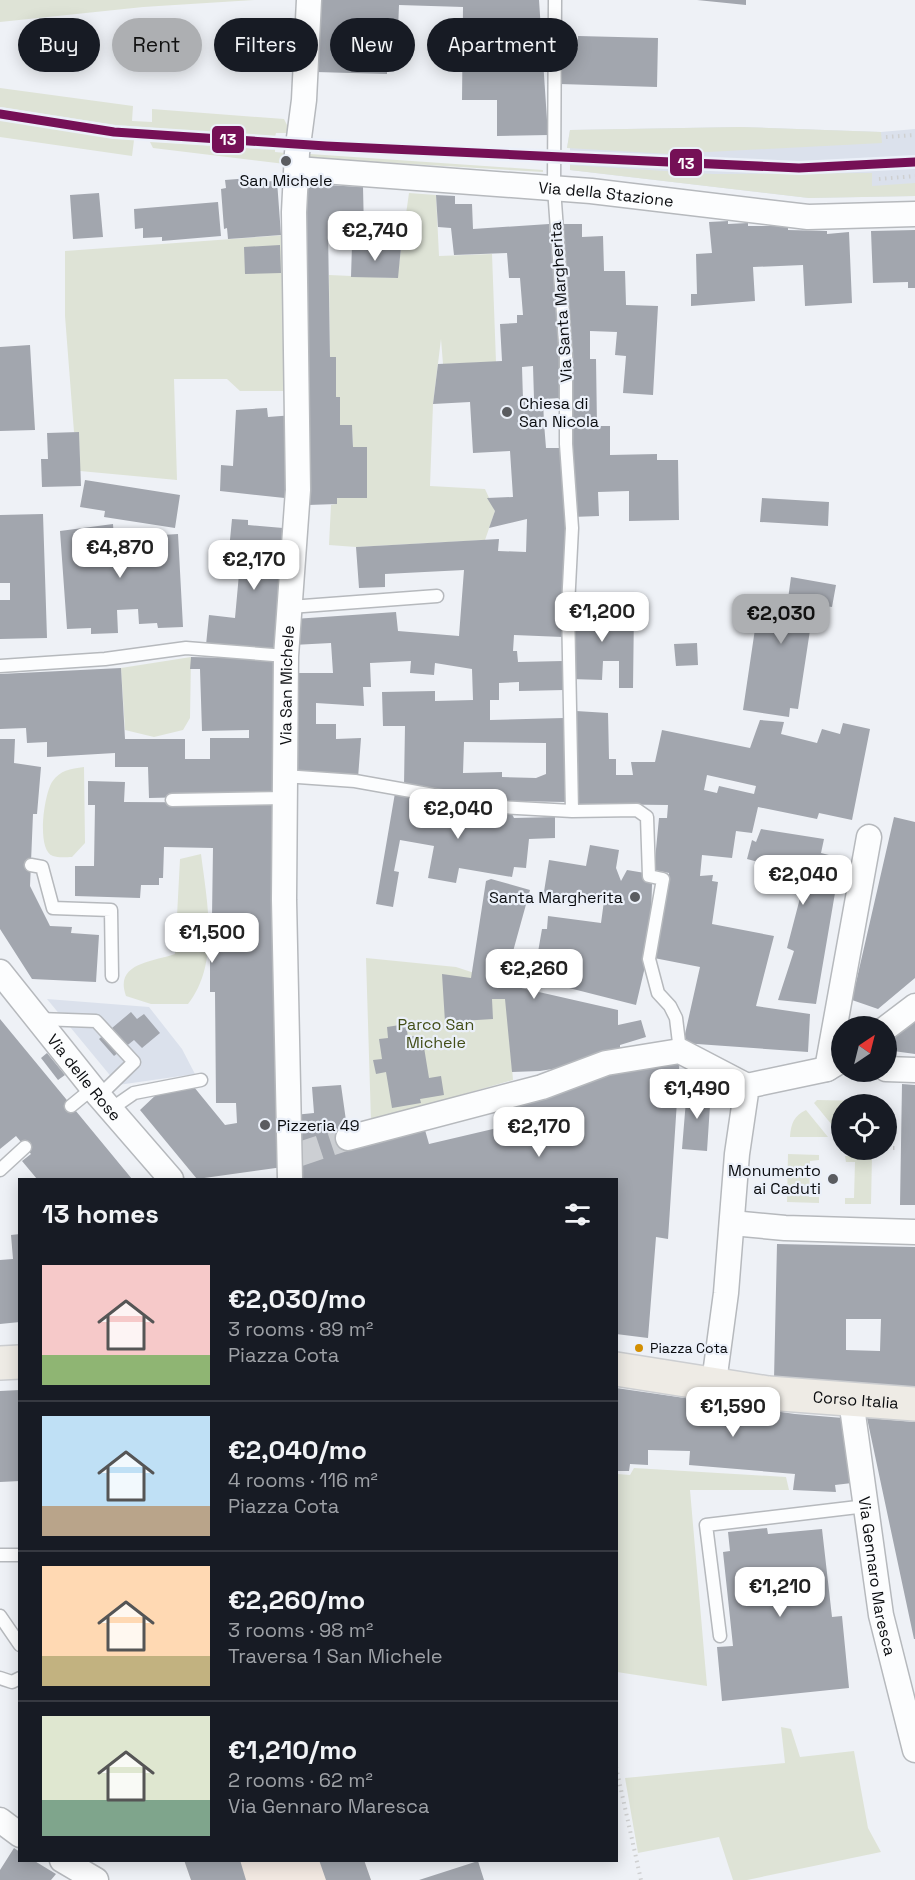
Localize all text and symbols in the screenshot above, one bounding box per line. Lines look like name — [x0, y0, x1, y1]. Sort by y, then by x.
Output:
chip: Buy — [18, 18, 100, 72]
chip: Rent — [112, 18, 202, 72]
chip: Filters — [214, 18, 318, 72]
chip: New — [330, 18, 415, 72]
chip: Apartment — [427, 18, 578, 72]
line badge: 13 — [211, 125, 245, 154]
text: 13 — [220, 129, 237, 150]
line badge: 13 — [669, 148, 703, 177]
text: 13 — [678, 153, 695, 174]
marker: San Michele — [279, 154, 293, 168]
place label: San Michele — [240, 170, 332, 191]
street label: Via della Stazione — [538, 177, 675, 211]
pin: €2,740 — [326, 211, 424, 262]
text: €2,740 — [342, 217, 408, 243]
street label: Via Santa Margherita — [545, 221, 577, 383]
place label: Chiesa di San Nicola — [519, 393, 599, 432]
marker: Chiesa di San Nicola — [500, 405, 514, 419]
pin: €4,870 — [71, 528, 169, 579]
text: €4,870 — [86, 534, 154, 560]
pin: €2,170 — [205, 540, 303, 591]
text: €2,170 — [222, 546, 286, 572]
pin: €1,200 — [553, 592, 651, 643]
pin: €2,030 — [732, 594, 830, 645]
text: €1,200 — [569, 598, 635, 624]
text: €2,030 — [746, 600, 816, 626]
street label: Via San Michele — [275, 624, 299, 745]
pin: €2,040 — [409, 789, 507, 840]
text: €2,040 — [423, 795, 493, 821]
pin: €2,040 — [754, 855, 852, 906]
text: €2,040 — [768, 861, 838, 887]
place label: Santa Margherita — [489, 887, 623, 908]
marker: Santa Margherita — [628, 890, 642, 904]
pin: €1,500 — [163, 913, 261, 964]
text: €1,500 — [179, 919, 245, 945]
pin: €2,260 — [485, 949, 583, 1000]
text: €2,260 — [500, 955, 568, 981]
park label: Parco San Michele — [398, 1014, 474, 1053]
north arrow — [831, 1016, 897, 1082]
map controls — [831, 1016, 897, 1160]
street label: Via delle Rose — [43, 1029, 126, 1125]
pin: €1,490 — [648, 1069, 746, 1120]
text: €1,490 — [664, 1075, 730, 1101]
button: locate — [831, 1094, 897, 1160]
pin: €2,170 — [490, 1107, 588, 1158]
text: €2,170 — [507, 1113, 571, 1139]
place label: Pizzeria 49 — [277, 1115, 359, 1136]
marker: Pizzeria 49 — [258, 1118, 272, 1132]
place label: Monumento ai Caduti — [728, 1160, 821, 1199]
marker: Monumento ai Caduti — [826, 1172, 840, 1186]
text: 13 homes — [42, 1197, 159, 1231]
icon: filters — [561, 1198, 594, 1231]
text: €2,030/mo — [228, 1282, 366, 1316]
icon: home — [90, 1289, 162, 1361]
text: 3 rooms · 89 m² — [228, 1316, 373, 1342]
place label: Piazza Cota — [650, 1339, 728, 1357]
text: Piazza Cota — [228, 1342, 339, 1368]
marker: Piazza Cota — [633, 1342, 645, 1354]
street label: Corso Italia — [812, 1386, 900, 1413]
pin: €1,590 — [684, 1387, 782, 1438]
text: €1,590 — [700, 1393, 766, 1419]
text: €2,040/mo — [228, 1433, 367, 1467]
icon: home — [90, 1440, 162, 1512]
text: 4 rooms · 116 m² — [228, 1467, 378, 1493]
text: Piazza Cota — [228, 1493, 339, 1519]
street label: Via Gennaro Maresca — [854, 1495, 901, 1658]
pin: €1,210 — [731, 1567, 829, 1618]
text: €1,210 — [749, 1573, 811, 1599]
text: €2,260/mo — [228, 1583, 365, 1617]
icon: home — [90, 1590, 162, 1662]
text: 3 rooms · 98 m² — [228, 1617, 373, 1643]
text: Traversa 1 San Michele — [228, 1643, 443, 1669]
text: €1,210/mo — [228, 1733, 357, 1767]
icon: home — [90, 1740, 162, 1812]
text: 2 rooms · 62 m² — [228, 1767, 373, 1793]
text: Via Gennaro Maresca — [228, 1793, 429, 1819]

